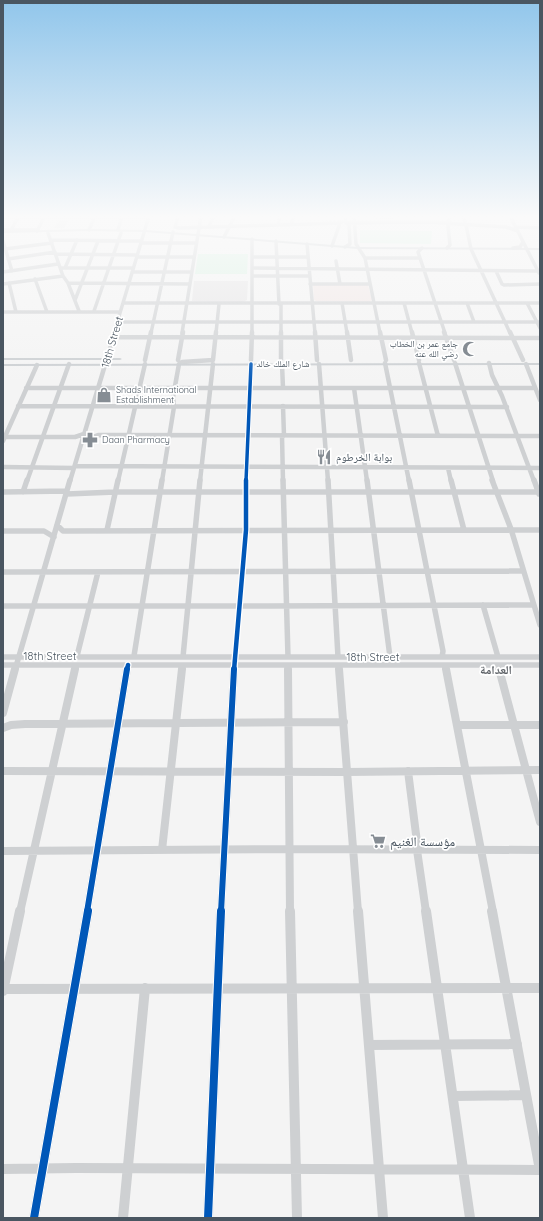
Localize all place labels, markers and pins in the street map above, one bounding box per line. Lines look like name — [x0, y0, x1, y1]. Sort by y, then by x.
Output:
place label: جامع عمر بن الخطاب رضي الله عنه — [390, 338, 459, 361]
mosque icon: جامع عمر بن الخطاب رضي الله عنه — [461, 340, 479, 358]
place label: Shads International Establishment — [116, 384, 197, 405]
shop icon: Shads International Establishment — [95, 386, 113, 404]
pharmacy icon: Daan Pharmacy — [81, 431, 99, 449]
place label: Daan Pharmacy — [102, 434, 170, 445]
restaurant icon: بوابة الخرطوم — [315, 448, 333, 466]
place label: بوابة الخرطوم — [336, 450, 392, 464]
supermarket icon: مؤسسة الغنيم — [369, 832, 387, 850]
place label: مؤسسة الغنيم — [390, 833, 455, 850]

